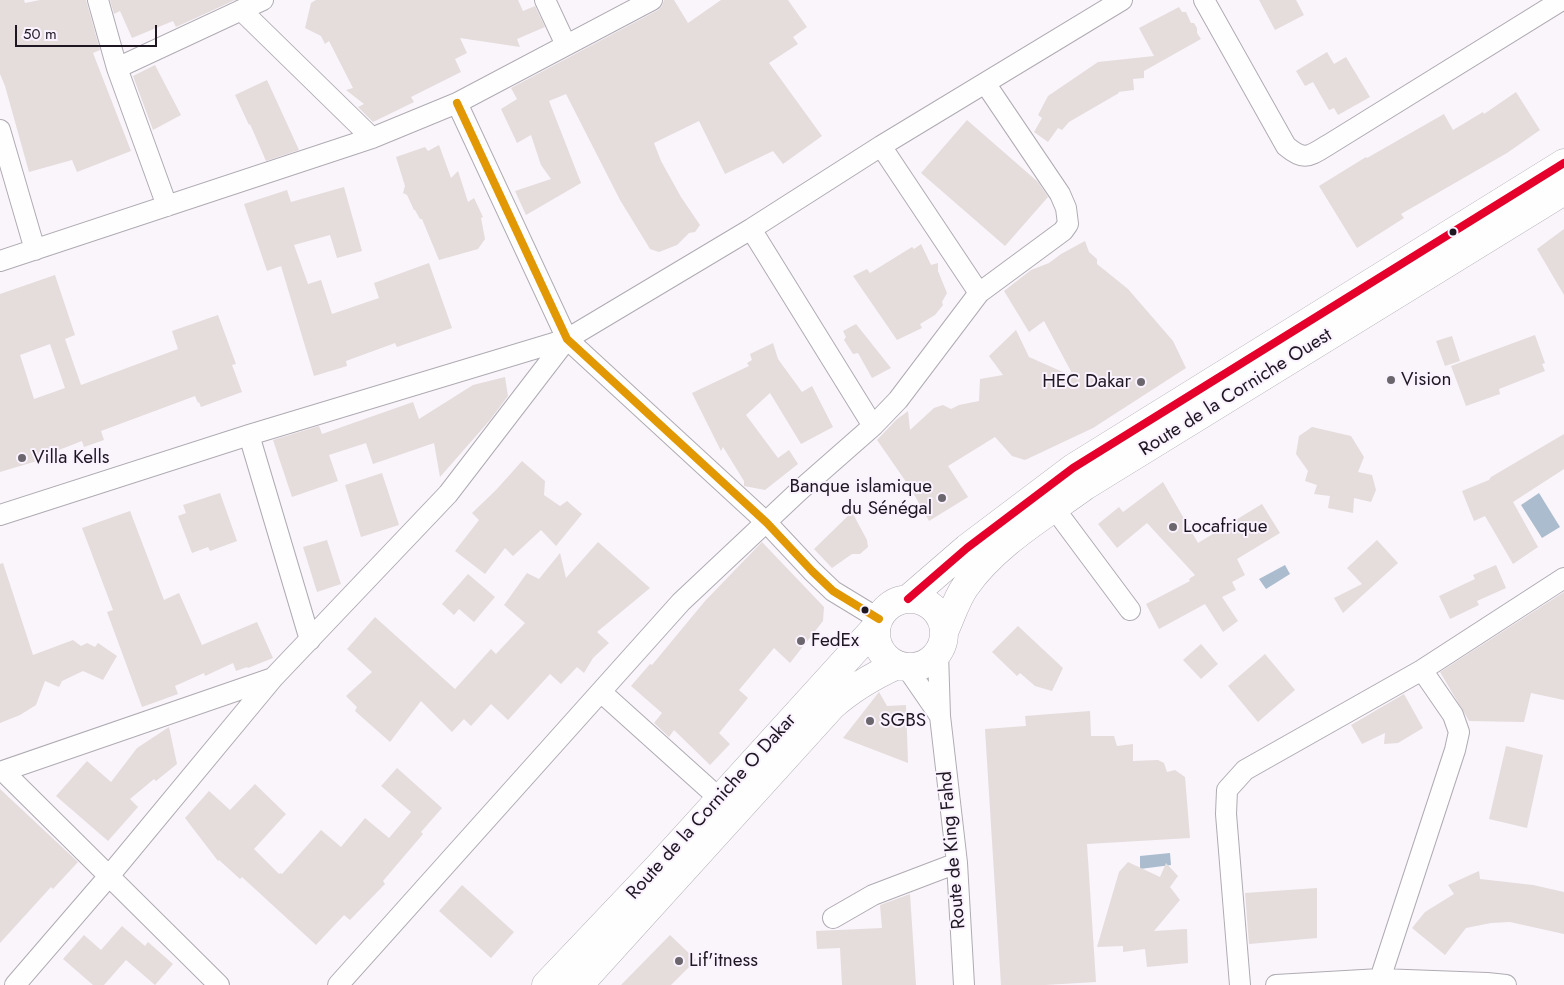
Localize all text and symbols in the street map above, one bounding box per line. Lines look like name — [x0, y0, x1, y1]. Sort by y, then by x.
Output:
scale bar — [18, 15, 160, 47]
text: 50 m — [23, 23, 57, 45]
unlabelled marker — [1448, 227, 1458, 237]
street label: Route de la Corniche Ouest — [1135, 324, 1337, 462]
place label: Vision — [1401, 369, 1451, 391]
place label: HEC Dakar — [1042, 371, 1131, 393]
marker: Vision — [1385, 374, 1397, 386]
marker: HEC Dakar — [1135, 376, 1147, 388]
place label: Villa Kells — [32, 447, 109, 469]
marker: Villa Kells — [16, 452, 28, 464]
place label: Banque islamique du Sénégal — [790, 476, 932, 520]
marker: Banque islamique du Sénégal — [936, 492, 948, 504]
place label: Locafrique — [1183, 516, 1268, 538]
marker: Locafrique — [1167, 521, 1179, 533]
unlabelled marker — [860, 605, 870, 615]
place label: FedEx — [811, 630, 859, 652]
marker: FedEx — [795, 635, 807, 647]
street label: Route de la Corniche O Dakar — [622, 709, 802, 905]
place label: SGBS — [880, 710, 926, 732]
marker: SGBS — [864, 715, 876, 727]
street label: Route de King Fahd — [935, 770, 971, 930]
place label: Lif'itness — [689, 950, 758, 972]
marker: Lif'itness — [673, 955, 685, 967]

